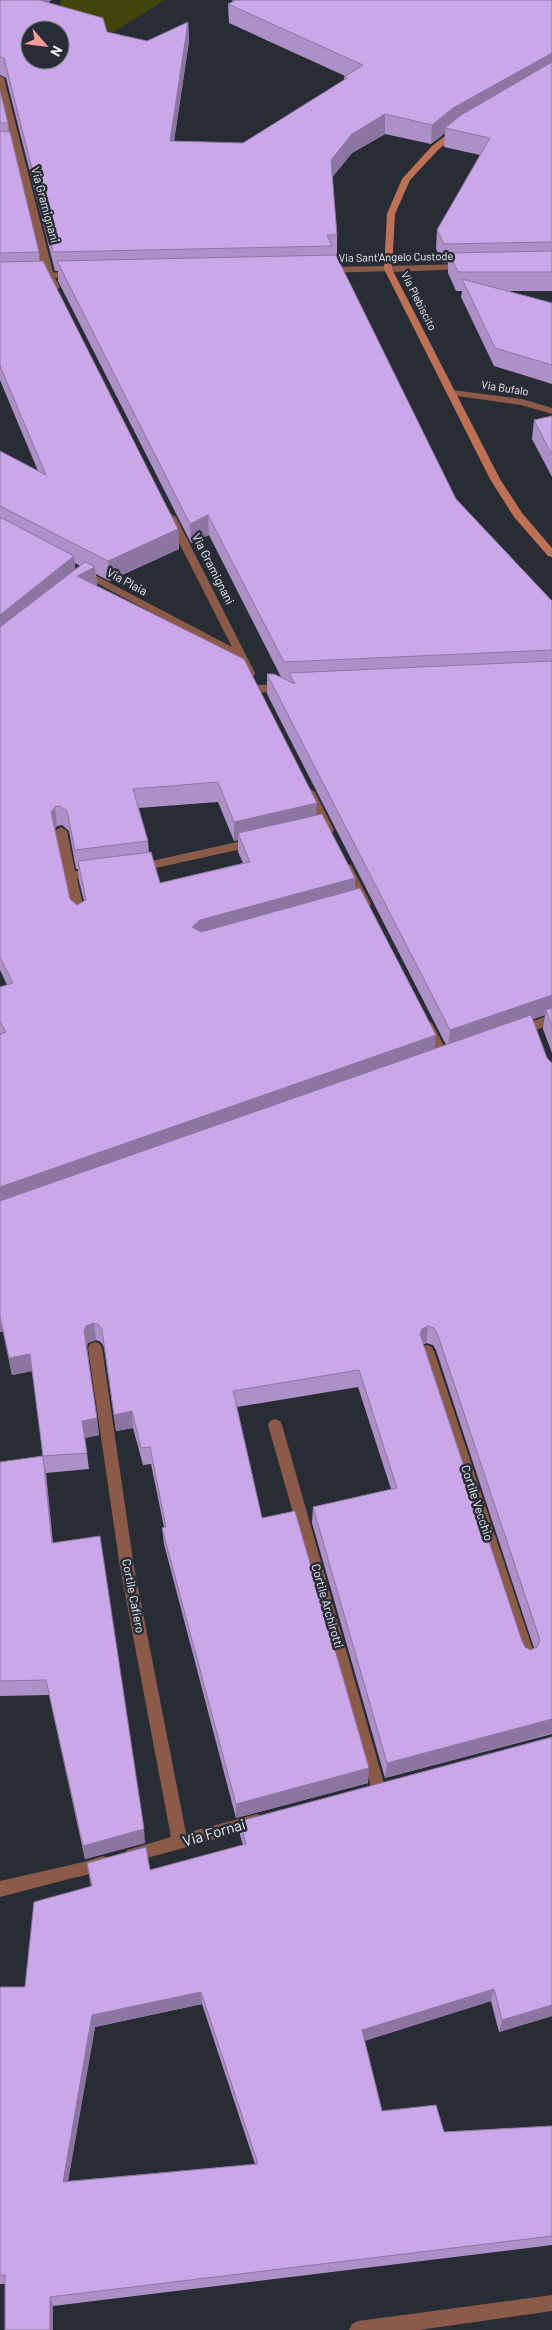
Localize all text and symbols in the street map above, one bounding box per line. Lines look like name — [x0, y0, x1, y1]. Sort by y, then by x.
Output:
north arrow — [20, 20, 70, 70]
text: N — [47, 43, 67, 59]
street label: Via Gramignani — [29, 165, 63, 244]
street label: Via Sant'Angelo Custode — [339, 249, 453, 264]
street label: Via Plebiscito — [399, 269, 440, 332]
street label: Via Bufalo — [481, 377, 530, 398]
street label: Via Gramignani — [190, 531, 238, 606]
street label: Via Plaia — [105, 565, 150, 598]
street label: Cortile Vecchio — [459, 1463, 497, 1542]
street label: Cortile Cafiero — [120, 1558, 148, 1634]
street label: Cortile Archirotti — [309, 1562, 347, 1650]
street label: Via Fornai — [180, 1815, 247, 1850]

